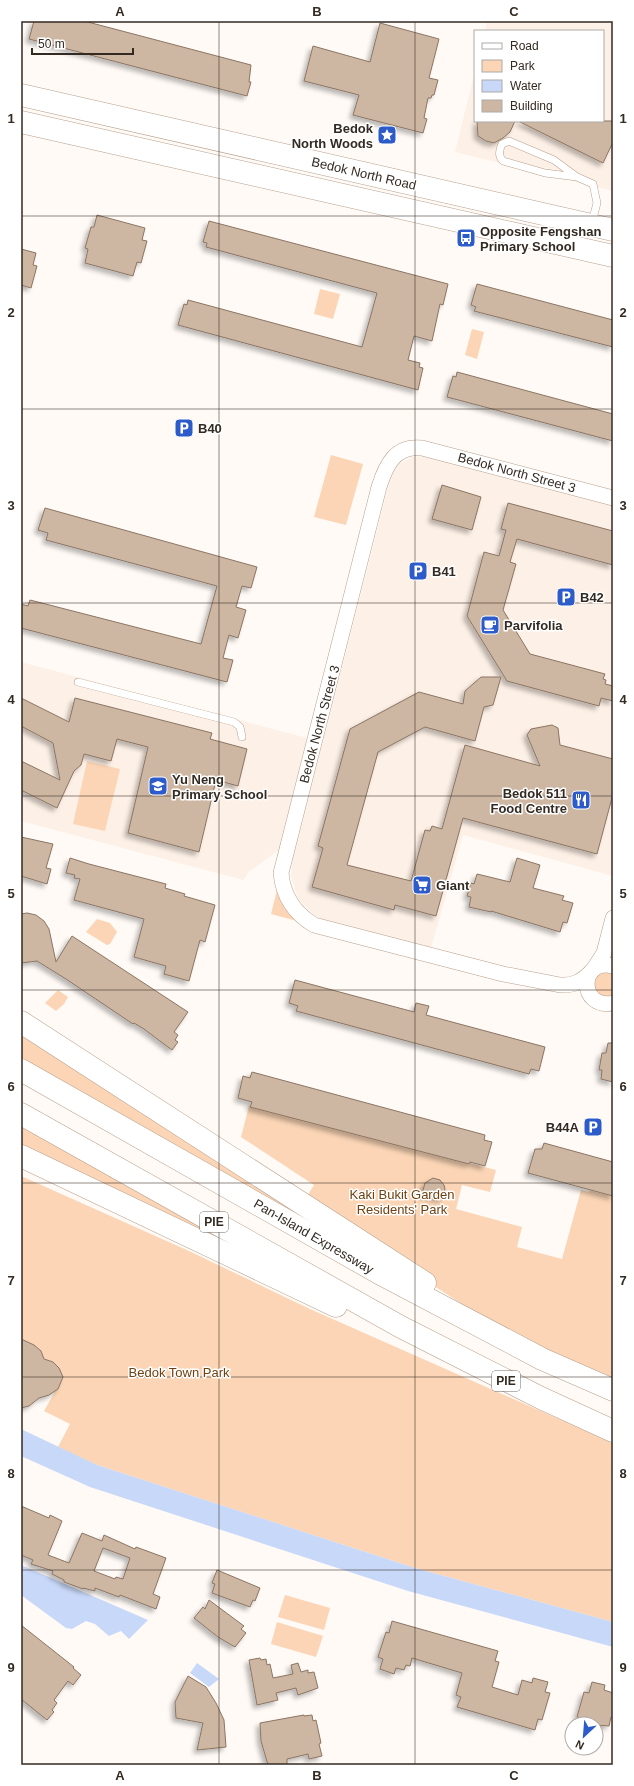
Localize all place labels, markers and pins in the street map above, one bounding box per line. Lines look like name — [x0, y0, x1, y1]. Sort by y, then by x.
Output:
place label: Bedok North Woods — [292, 121, 374, 151]
place icon: Bedok North Woods — [376, 124, 398, 146]
place label: Opposite Fengshan Primary School — [480, 224, 601, 254]
bus stop icon: Opposite Fengshan Primary School — [455, 227, 477, 249]
parking icon: B40 — [173, 417, 195, 439]
place label: B40 — [198, 421, 222, 436]
parking icon: B41 — [407, 560, 429, 582]
place label: B41 — [432, 564, 456, 579]
parking icon: B42 — [555, 586, 577, 608]
place label: B42 — [580, 590, 604, 605]
cafe icon: Parvifolia — [479, 614, 501, 636]
place label: Parvifolia — [504, 618, 563, 633]
place label: Yu Neng Primary School — [172, 772, 267, 802]
school or university icon: Yu Neng Primary School — [147, 775, 169, 797]
place label: Bedok 511 Food Centre — [490, 786, 567, 816]
restaurant icon: Bedok 511 Food Centre — [570, 789, 592, 811]
supermarket icon: Giant — [411, 874, 433, 896]
place label: Giant — [436, 878, 470, 893]
parking icon: B44A — [582, 1116, 604, 1138]
place label: B44A — [546, 1120, 580, 1135]

